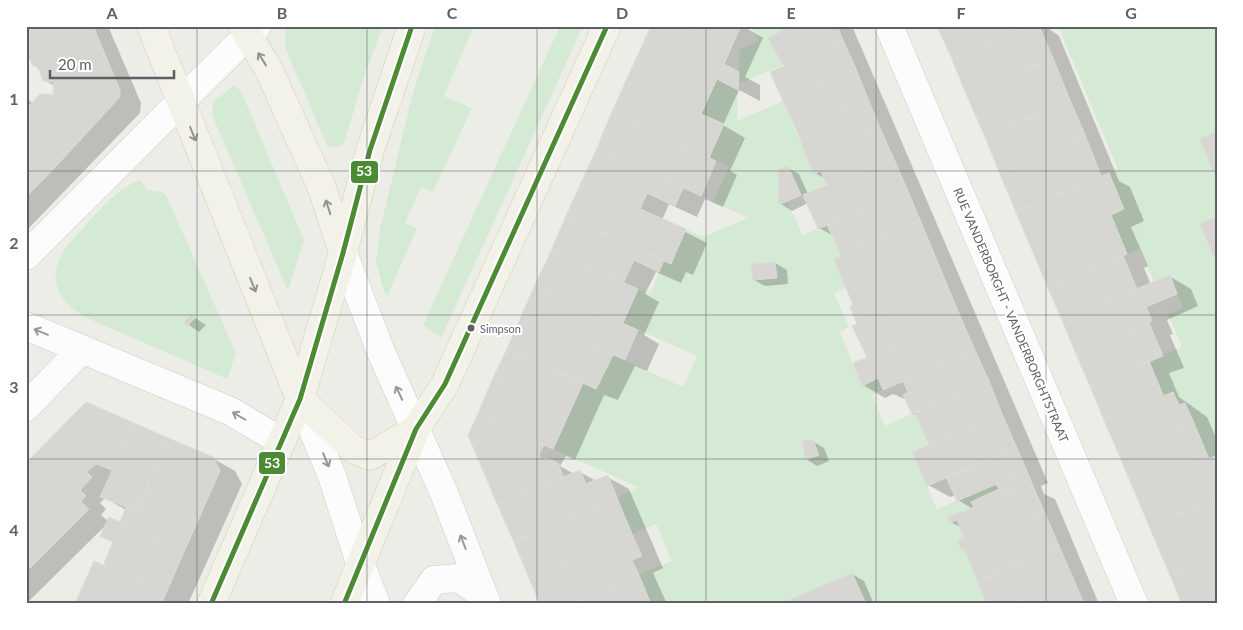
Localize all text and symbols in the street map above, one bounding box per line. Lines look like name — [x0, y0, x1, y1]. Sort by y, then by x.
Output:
text: A — [105, 3, 118, 22]
text: B — [277, 3, 287, 22]
text: C — [447, 3, 458, 22]
text: D — [616, 3, 628, 22]
text: E — [786, 3, 796, 22]
text: F — [956, 3, 966, 22]
text: G — [1125, 3, 1137, 22]
scale bar — [50, 48, 174, 80]
one-way arrow — [257, 52, 267, 66]
text: 20 m — [58, 55, 92, 73]
text: 1 — [9, 89, 19, 108]
one-way arrow — [188, 126, 198, 141]
line badge: 53 — [350, 160, 379, 184]
text: 53 — [356, 162, 372, 179]
street label: RUE VANDERBORGHT - VANDERBORGHTSTRAAT — [950, 185, 1072, 445]
one-way arrow — [323, 200, 332, 215]
text: 2 — [9, 233, 19, 252]
one-way arrow — [249, 277, 258, 292]
place label: Simpson — [480, 322, 521, 335]
marker: Simpson — [466, 323, 476, 333]
one-way arrow — [34, 327, 49, 337]
text: 3 — [9, 377, 19, 396]
one-way arrow — [394, 386, 404, 401]
one-way arrow — [232, 411, 247, 421]
line badge: 53 — [258, 451, 286, 475]
one-way arrow — [321, 452, 331, 467]
text: 53 — [264, 454, 280, 471]
text: 4 — [9, 520, 19, 539]
one-way arrow — [458, 535, 467, 550]

